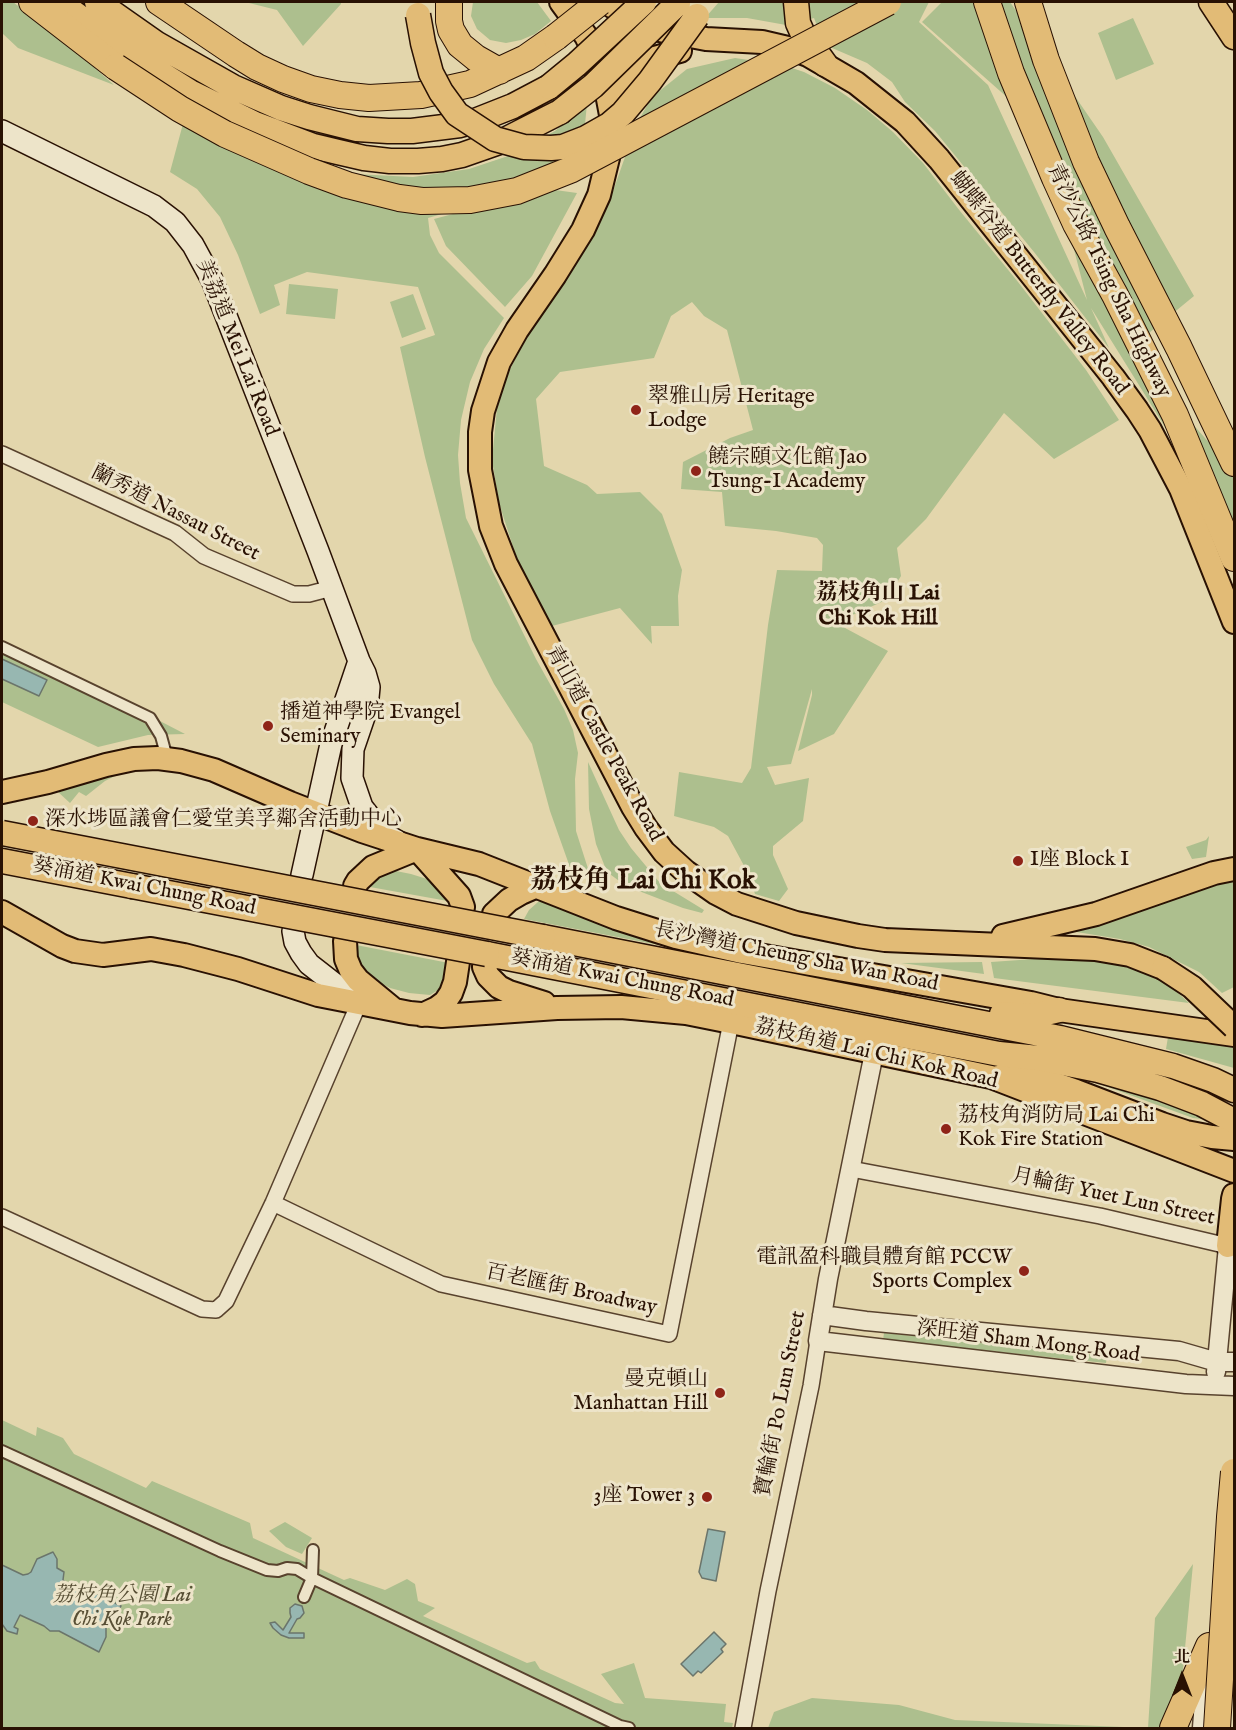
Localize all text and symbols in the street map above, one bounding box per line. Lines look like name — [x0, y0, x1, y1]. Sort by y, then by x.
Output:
street label: 青沙公路 Tsing Sha Highway — [1040, 160, 1176, 402]
street label: 蝴蝶谷道 Butterfly Valley Road — [943, 167, 1133, 401]
street label: 美荔道 Mei Lai Road — [189, 256, 283, 440]
place label: 翠雅山房 Heritage Lodge — [648, 385, 815, 435]
marker: 翠雅山房 Heritage Lodge — [629, 403, 643, 417]
place label: 饒宗頤文化館 Jao Tsung-I Academy — [708, 446, 867, 496]
street label: 蘭秀道 Nassau Street — [87, 461, 263, 567]
marker: 饒宗頤文化館 Jao Tsung-I Academy — [689, 464, 703, 478]
district label: 荔枝角山 Lai Chi Kok Hill — [816, 581, 940, 632]
street label: 青山道 Castle Peak Road — [539, 642, 667, 846]
place label: 播道神學院 Evangel Seminary — [280, 701, 460, 751]
marker: 播道神學院 Evangel Seminary — [261, 719, 275, 733]
place label: 深水埗區議會仁愛堂美孚鄰舍活動中心 — [45, 808, 402, 834]
marker: 深水埗區議會仁愛堂美孚鄰舍活動中心 — [26, 814, 40, 828]
place label: I座 Block I — [1030, 848, 1129, 874]
street label: 葵涌道 Kwai Chung Road — [30, 854, 258, 922]
marker: I座 Block I — [1011, 854, 1025, 868]
district label: 荔枝角 Lai Chi Kok — [530, 866, 756, 898]
street label: 長沙灣道 Cheung Sha Wan Road — [652, 918, 940, 998]
street label: 葵涌道 Kwai Chung Road — [508, 946, 736, 1014]
street label: 荔枝角道 Lai Chi Kok Road — [752, 1015, 1000, 1095]
place label: 荔枝角消防局 Lai Chi Kok Fire Station — [958, 1104, 1155, 1154]
marker: 荔枝角消防局 Lai Chi Kok Fire Station — [939, 1122, 953, 1136]
street label: 月輪街 Yuet Lun Street — [1009, 1164, 1217, 1232]
place label: 電訊盈科職員體育館 PCCW Sports Complex — [756, 1246, 1012, 1296]
street label: 百老匯街 Broadway — [483, 1261, 659, 1321]
marker: 電訊盈科職員體育館 PCCW Sports Complex — [1017, 1264, 1031, 1278]
street label: 寶輪街 Po Lun Street — [752, 1309, 812, 1499]
street label: 深旺道 Sham Mong Road — [915, 1317, 1141, 1369]
place label: 曼克頓山 Manhattan Hill — [573, 1368, 708, 1418]
marker: 曼克頓山 Manhattan Hill — [713, 1386, 727, 1400]
place label: 3座 Tower 3 — [594, 1484, 695, 1510]
marker: 3座 Tower 3 — [700, 1490, 714, 1504]
park label: 荔枝角公園 Lai Chi Kok Park — [53, 1584, 191, 1634]
north arrow — [1152, 1646, 1212, 1706]
text: 北 — [1174, 1648, 1190, 1668]

